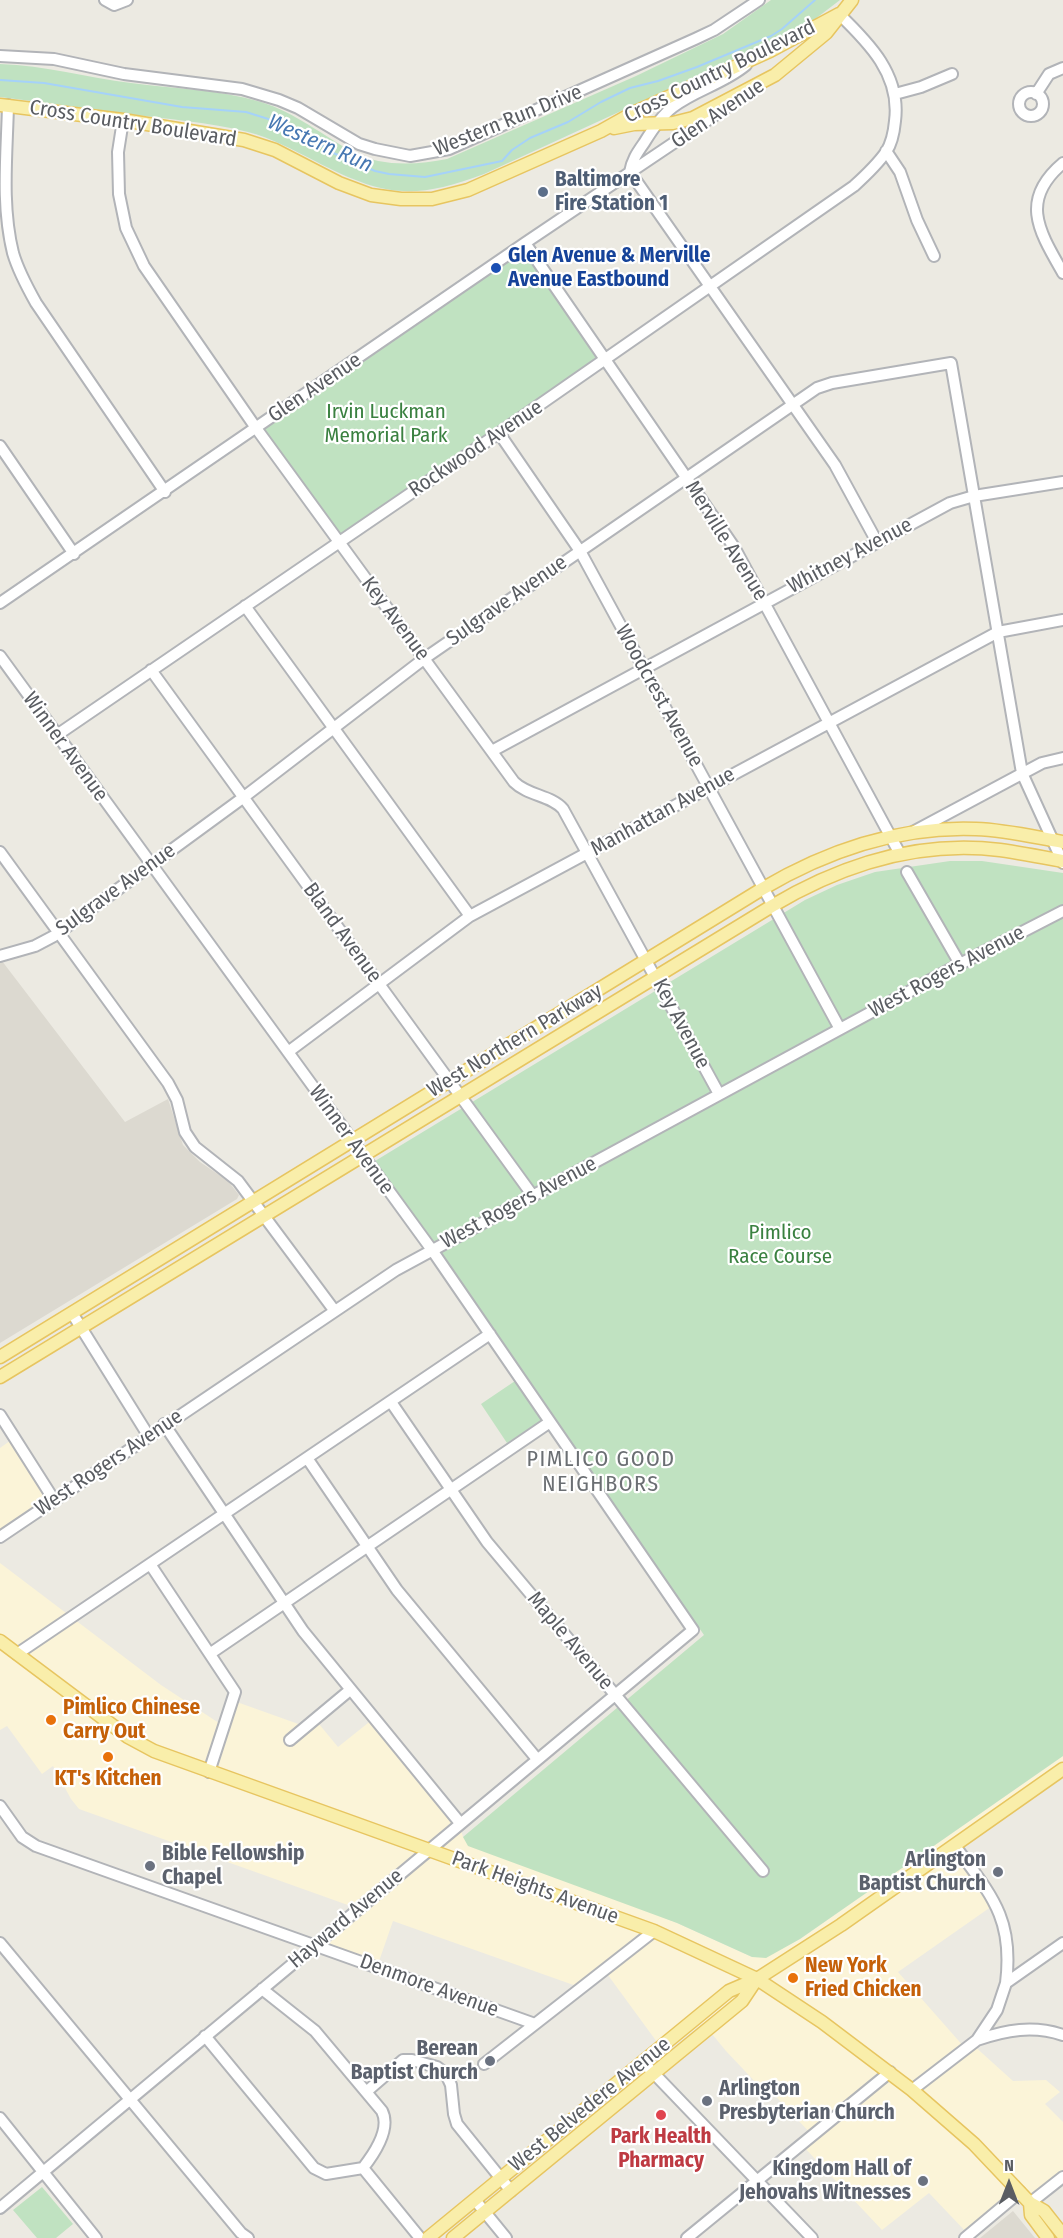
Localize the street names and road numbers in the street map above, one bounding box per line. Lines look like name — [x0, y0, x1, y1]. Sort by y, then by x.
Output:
street label: Cross Country Boulevard — [620, 15, 820, 129]
street label: Glen Avenue — [667, 74, 769, 154]
street label: Western Run Drive — [430, 80, 586, 162]
street label: Cross Country Boulevard — [28, 95, 238, 153]
street label: Glen Avenue — [264, 348, 366, 428]
street label: Rockwood Avenue — [404, 395, 548, 503]
street label: Merville Avenue — [679, 476, 773, 606]
street label: Whitney Avenue — [783, 513, 917, 599]
street label: Sulgrave Avenue — [442, 550, 572, 652]
street label: Key Avenue — [355, 572, 435, 666]
street label: Woodcrest Avenue — [609, 620, 709, 772]
street label: Winner Avenue — [17, 687, 113, 807]
street label: Manhattan Avenue — [587, 762, 739, 862]
street label: Sulgrave Avenue — [52, 838, 180, 942]
street label: Bland Avenue — [297, 878, 387, 988]
street label: West Rogers Avenue — [865, 920, 1029, 1024]
street label: Key Avenue — [647, 975, 715, 1073]
street label: West Northern Parkway — [423, 979, 607, 1103]
street label: Winner Avenue — [303, 1080, 399, 1200]
street label: West Rogers Avenue — [437, 1151, 601, 1255]
street label: West Rogers Avenue — [30, 1404, 188, 1522]
street label: Maple Avenue — [522, 1587, 618, 1695]
street label: Park Heights Avenue — [448, 1846, 622, 1930]
street label: Hayward Avenue — [284, 1864, 408, 1974]
street label: Denmore Avenue — [356, 1949, 502, 2023]
street label: West Belvedere Avenue — [504, 2032, 676, 2178]

